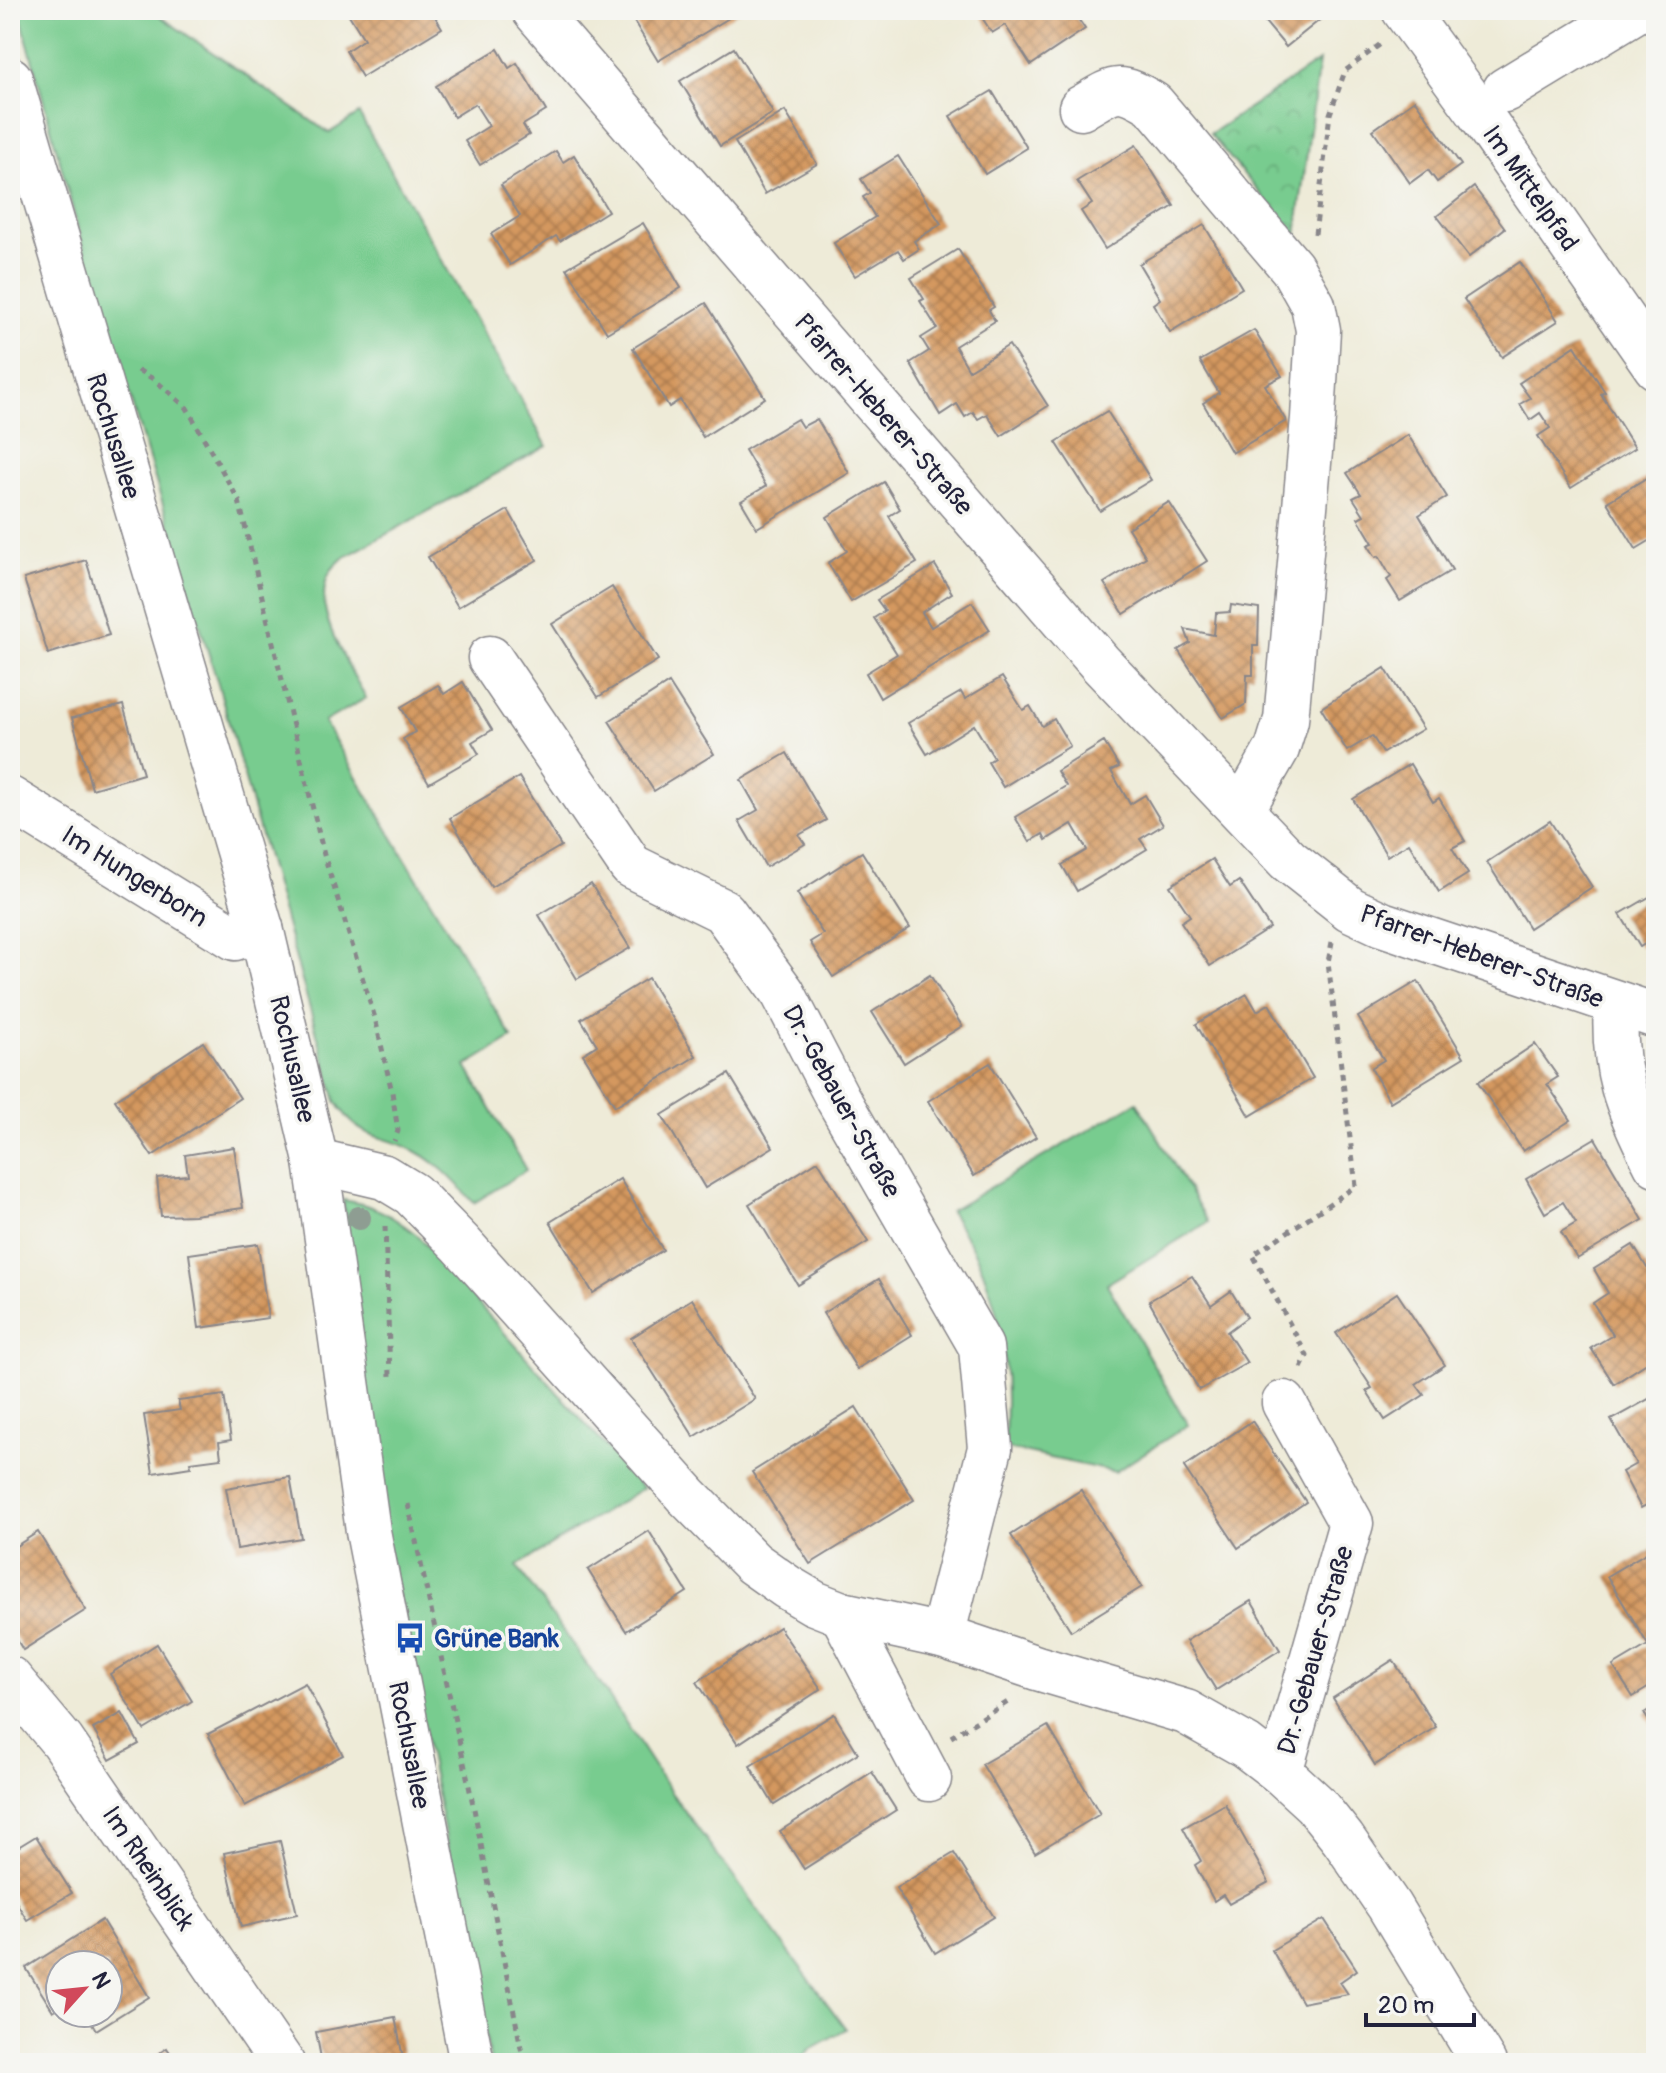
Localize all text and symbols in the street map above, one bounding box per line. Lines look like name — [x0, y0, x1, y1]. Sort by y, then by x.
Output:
street label: Im Mittelpfad — [1475, 120, 1585, 258]
street label: Pfarrer-Heberer-Straße — [787, 307, 980, 522]
street label: Rochusallee — [79, 370, 147, 503]
street label: Im Hungerborn — [56, 819, 213, 934]
street label: Pfarrer-Heberer-Straße — [1355, 898, 1608, 1016]
street label: Rochusallee — [262, 993, 322, 1126]
street label: Dr.-Gebauer-Straße — [775, 1000, 907, 1204]
street label: Dr.-Gebauer-Straße — [1271, 1542, 1361, 1758]
bus stop icon: Grüne Bank — [393, 1621, 427, 1655]
place label: Grüne Bank — [434, 1623, 560, 1655]
street label: Rochusallee — [381, 1679, 437, 1812]
street label: Im Rheinblick — [95, 1800, 201, 1937]
north arrow — [44, 1949, 124, 2029]
text: N — [85, 1967, 117, 1993]
scale bar — [1366, 1977, 1474, 2027]
text: 20 m — [1378, 1991, 1434, 2020]

